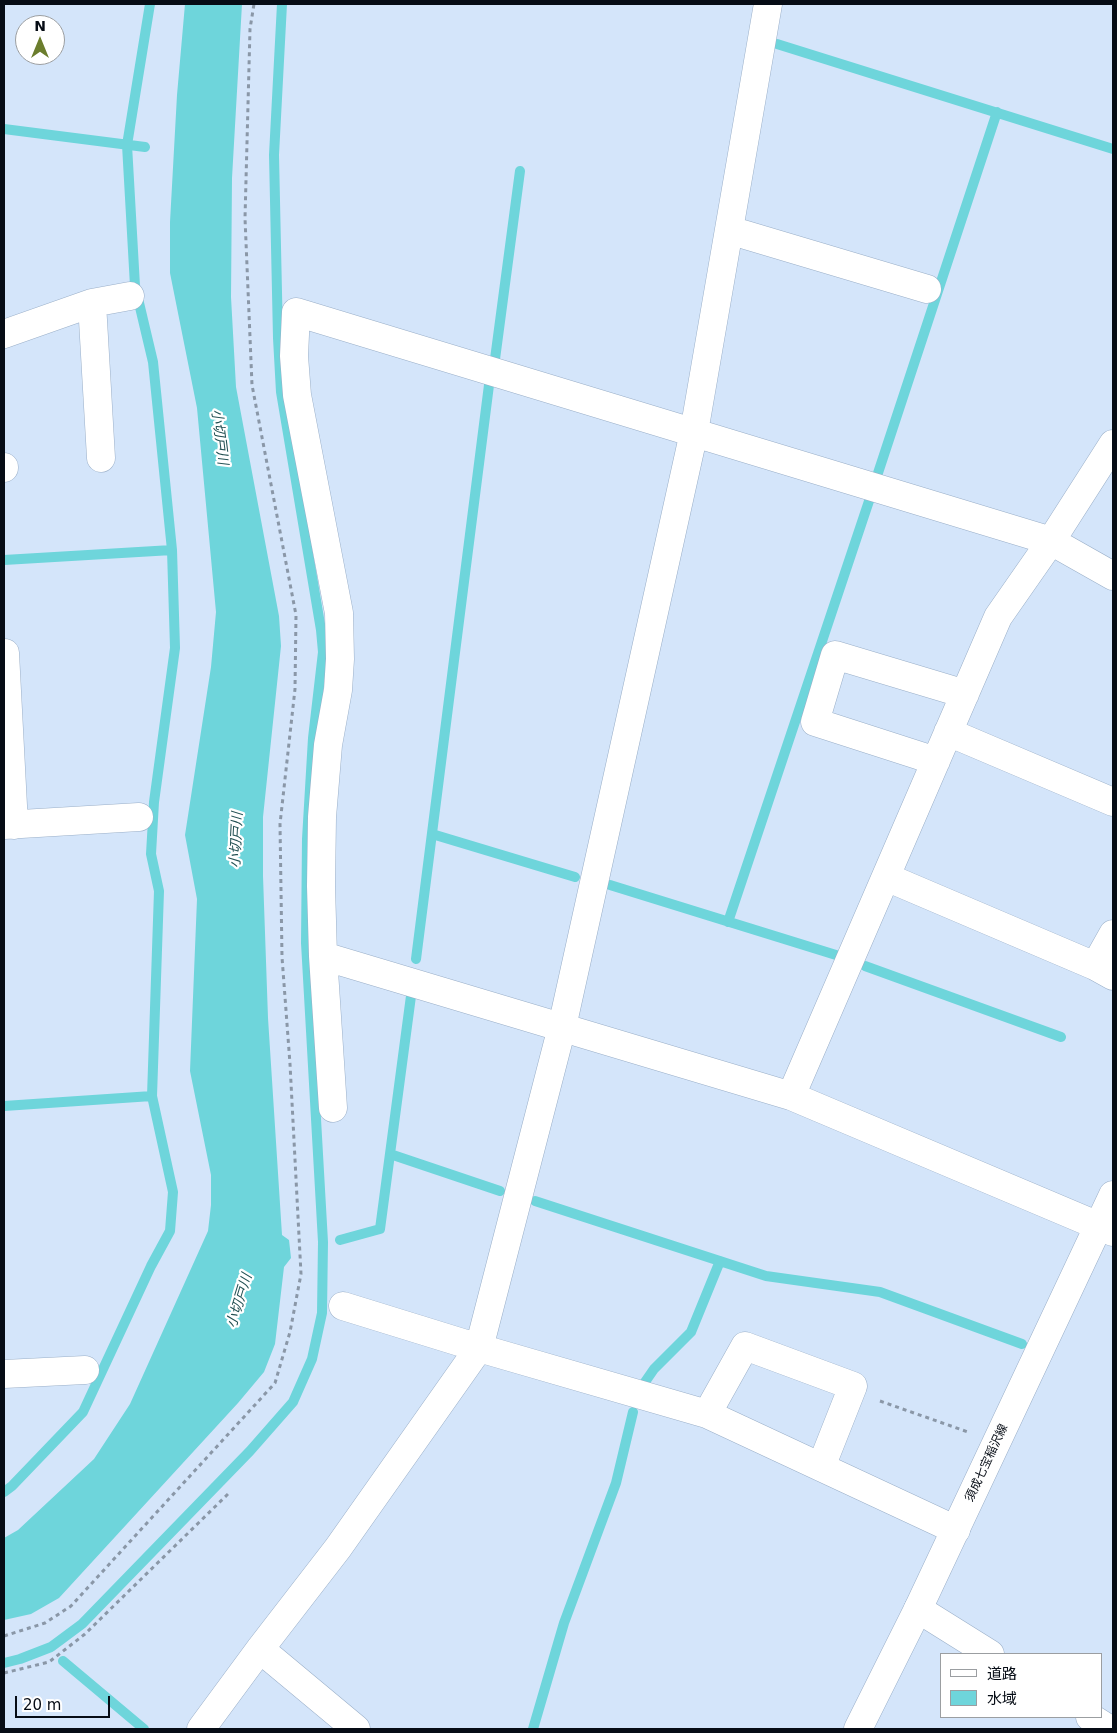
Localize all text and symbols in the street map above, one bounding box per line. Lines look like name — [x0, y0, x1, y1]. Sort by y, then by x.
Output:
north arrow — [15, 15, 65, 65]
text: N — [34, 18, 46, 34]
water label: 小切戸川 — [207, 408, 231, 466]
water label: 小切戸川 — [227, 812, 247, 868]
water label: 小切戸川 — [224, 1272, 256, 1330]
street label: 須成七宝稲沢線 — [963, 1422, 1011, 1504]
legend — [940, 1653, 1102, 1718]
text: 道路 — [987, 1665, 1017, 1683]
scale bar — [18, 1686, 112, 1718]
text: 水域 — [987, 1690, 1017, 1708]
text: 20 m — [23, 1696, 61, 1714]

